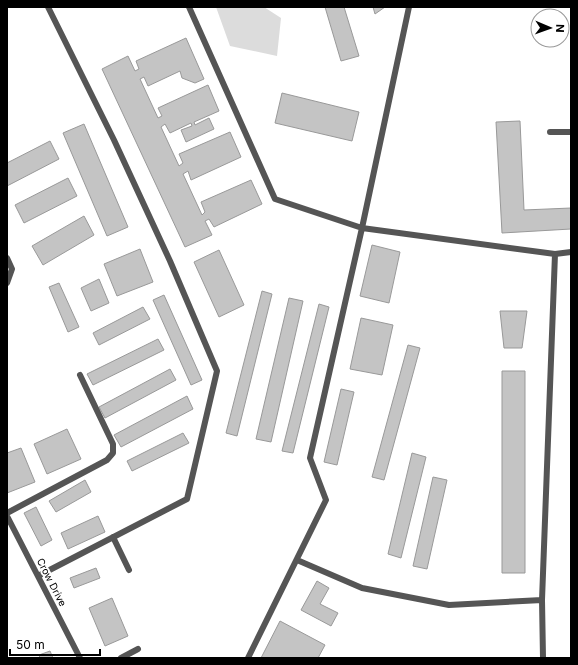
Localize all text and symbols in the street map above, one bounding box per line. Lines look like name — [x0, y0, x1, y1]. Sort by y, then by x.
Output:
north arrow — [530, 8, 570, 48]
text: N — [553, 24, 567, 33]
street label: Crow Drive — [35, 556, 69, 608]
scale bar — [10, 631, 100, 657]
text: 50 m — [16, 637, 45, 652]

